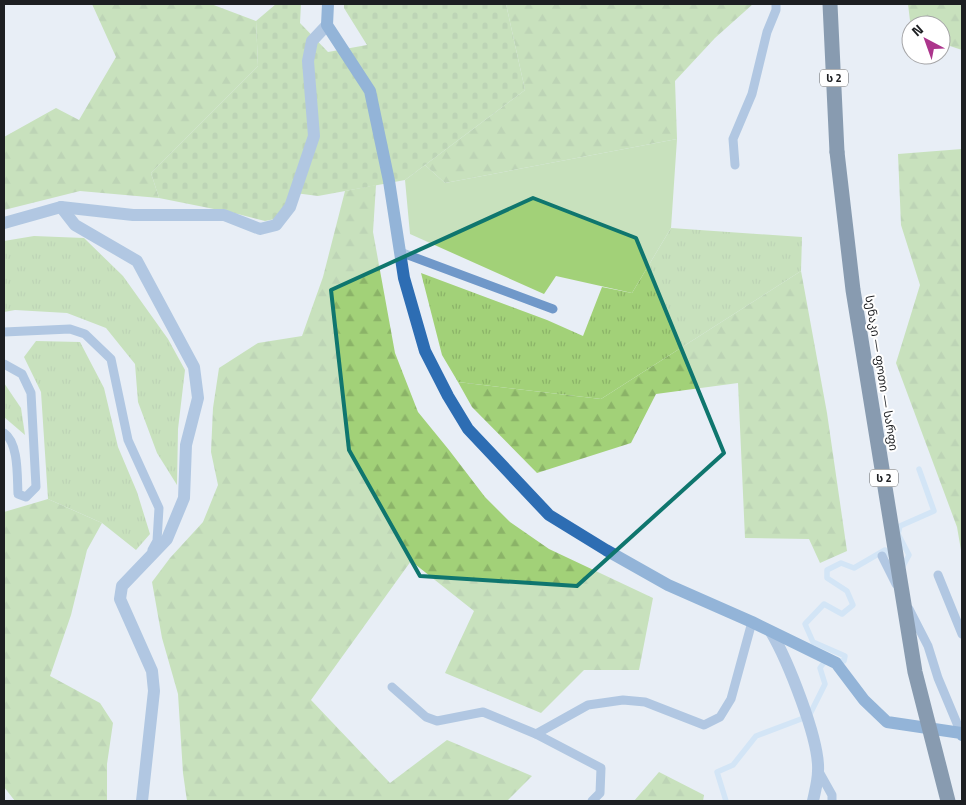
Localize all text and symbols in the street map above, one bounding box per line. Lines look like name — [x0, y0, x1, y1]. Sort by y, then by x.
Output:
north arrow — [901, 15, 951, 65]
text: N — [907, 19, 928, 41]
road number: ს 2 — [820, 70, 848, 86]
street label: სენაკი — ფოთი — სარფი — [860, 294, 904, 452]
road number: ს 2 — [870, 469, 898, 486]

